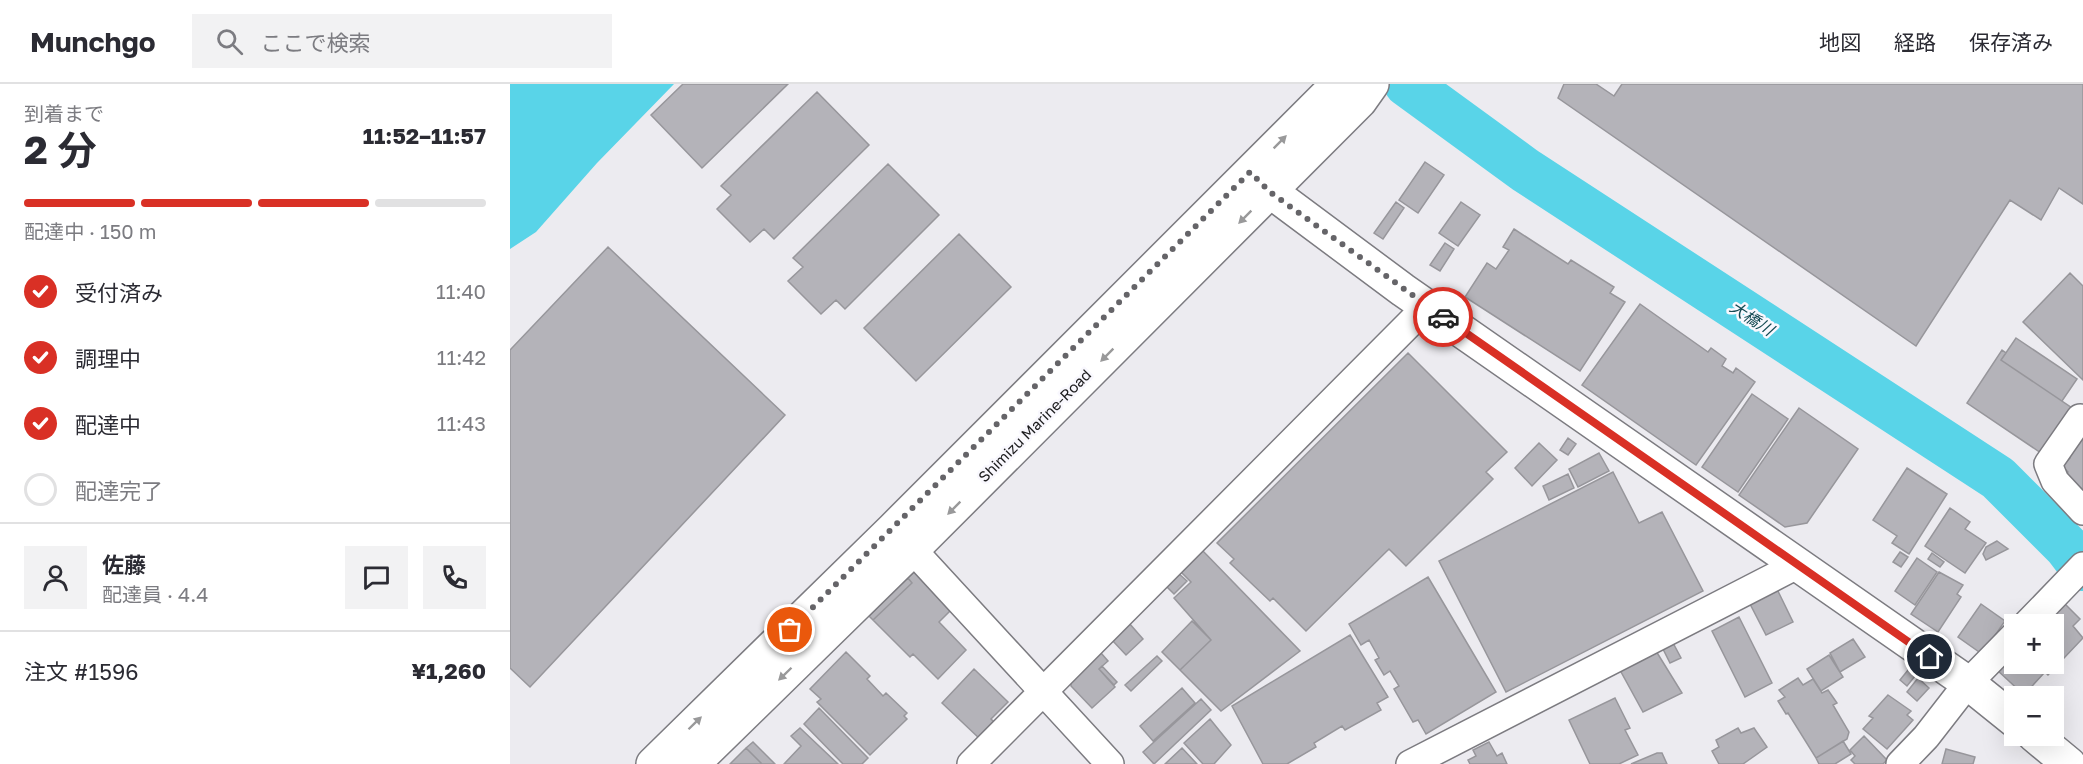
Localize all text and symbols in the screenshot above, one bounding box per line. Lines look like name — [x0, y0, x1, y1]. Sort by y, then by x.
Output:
search box — [192, 14, 612, 68]
text: Munchgo — [30, 25, 156, 58]
icon: search — [213, 25, 246, 58]
text: ここで検索 — [261, 29, 371, 56]
text: 地図 — [1819, 29, 1861, 55]
text: 経路 — [1894, 29, 1936, 55]
text: 保存済み — [1969, 29, 2053, 55]
text: 到着まで — [24, 101, 104, 125]
text: 11:52–11:57 — [363, 122, 486, 149]
text: 2 分 — [24, 126, 97, 173]
one-way arrow — [1273, 135, 1287, 149]
one-way arrow — [1238, 209, 1252, 223]
text: 配達中 · 150 m — [24, 219, 156, 243]
icon: check — [24, 275, 57, 308]
text: 受付済み — [75, 279, 163, 306]
text: 11:40 — [436, 279, 486, 303]
courier — [1413, 287, 1473, 347]
water label: 大橋川 — [1726, 297, 1779, 341]
icon: car — [1427, 301, 1460, 334]
icon: check — [24, 341, 57, 374]
text: 調理中 — [75, 345, 141, 372]
text: 11:42 — [437, 345, 486, 369]
one-way arrow — [1100, 347, 1114, 361]
street label: Shimizu Marine-Road — [974, 365, 1094, 485]
icon: check — [24, 407, 57, 440]
text: 配達中 — [75, 411, 141, 438]
text: 11:43 — [437, 411, 486, 435]
text: 配達完了 — [75, 477, 163, 504]
one-way arrow — [948, 500, 962, 514]
button: person — [24, 546, 87, 609]
button: chat — [345, 546, 408, 609]
button: phone — [423, 546, 486, 609]
text: 佐藤 — [102, 551, 146, 578]
text: 配達員 · 4.4 — [102, 582, 208, 606]
pin — [764, 604, 815, 655]
icon: bag — [773, 613, 806, 646]
map controls — [2004, 614, 2064, 746]
button: + — [2004, 614, 2064, 674]
pin — [1904, 631, 1955, 682]
icon: home — [1913, 640, 1946, 673]
text: ¥1,260 — [411, 657, 486, 684]
text: 注文 #1596 — [24, 658, 139, 685]
one-way arrow — [778, 667, 793, 681]
button: − — [2004, 686, 2064, 746]
one-way arrow — [687, 716, 702, 730]

